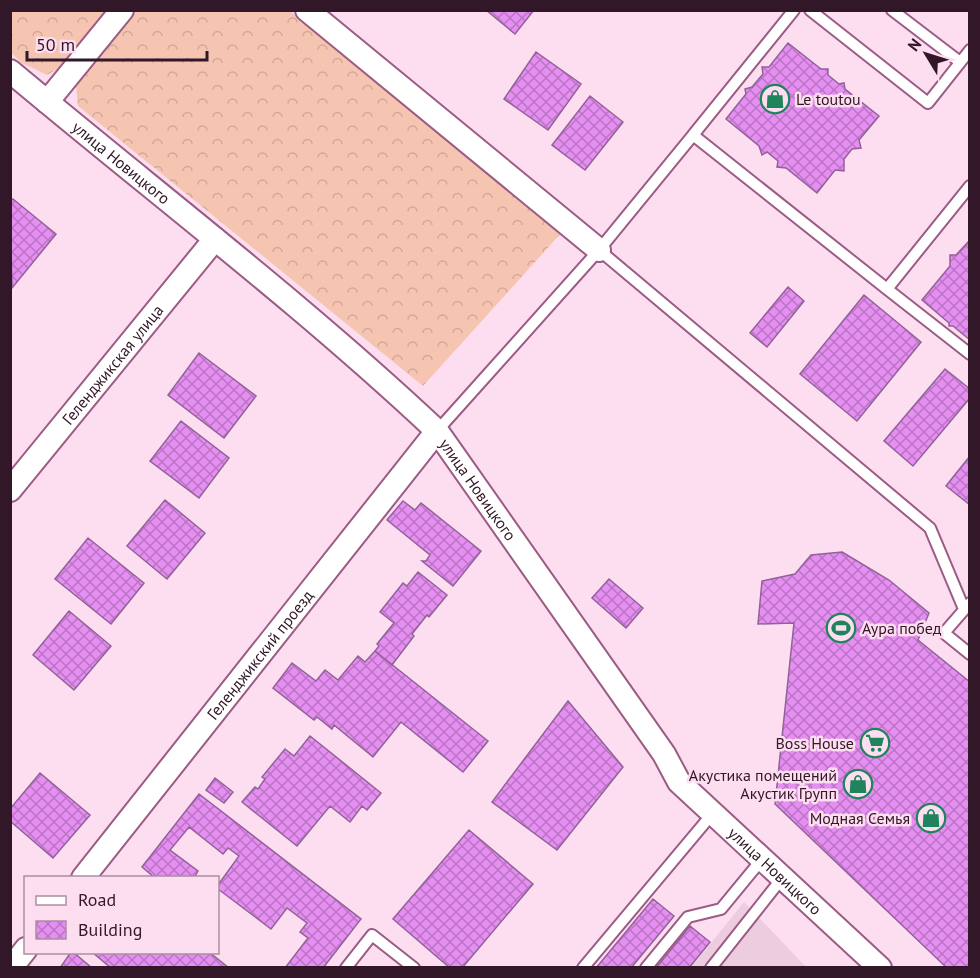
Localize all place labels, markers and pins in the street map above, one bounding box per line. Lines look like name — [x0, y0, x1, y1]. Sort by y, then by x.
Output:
shop icon: Le toutou — [759, 83, 791, 115]
place label: Le toutou — [796, 89, 861, 109]
sports icon: Аура побед — [825, 612, 857, 644]
place label: Аура побед — [862, 618, 942, 638]
supermarket icon: Boss House — [859, 727, 891, 759]
place label: Boss House — [776, 733, 854, 753]
place label: Акустика помещений Акустик Групп — [689, 765, 837, 803]
shop icon: Акустика помещений Акустик Групп — [842, 768, 874, 800]
shop icon: Модная Семья — [915, 802, 947, 834]
place label: Модная Семья — [810, 808, 910, 828]

